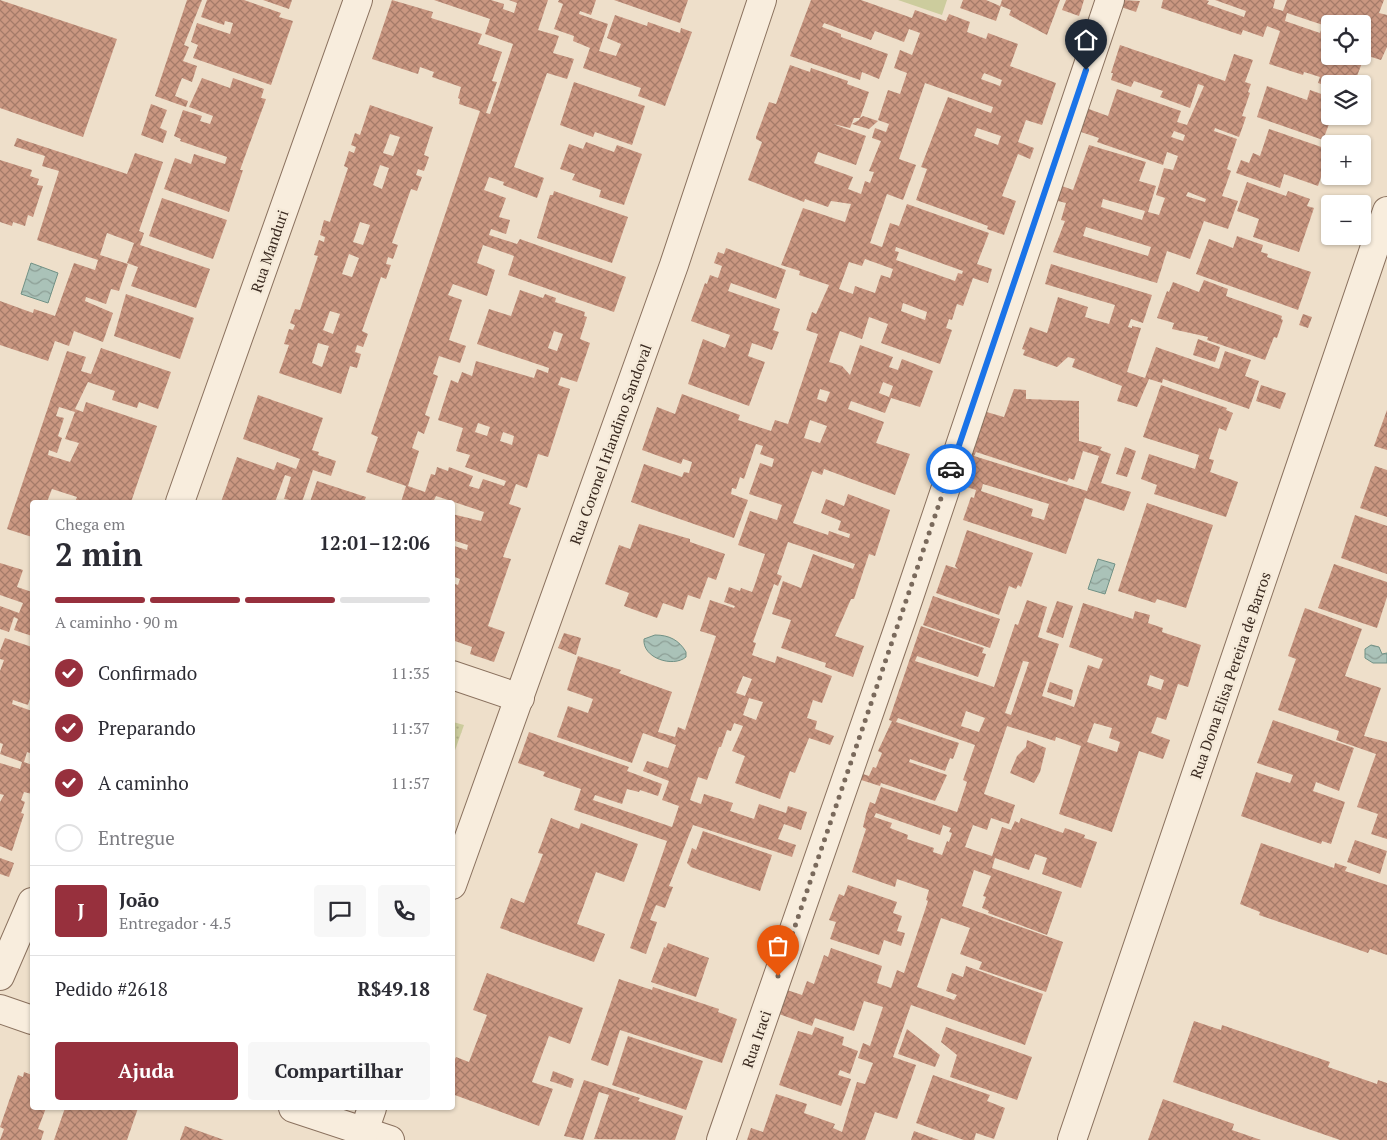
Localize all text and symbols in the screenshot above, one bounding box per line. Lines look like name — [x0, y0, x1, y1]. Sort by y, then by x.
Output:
map controls — [1321, 15, 1371, 245]
button: locate — [1321, 15, 1371, 65]
pin — [1065, 19, 1107, 70]
icon: home — [1072, 26, 1100, 54]
button: layers — [1321, 75, 1371, 125]
button: + — [1321, 135, 1371, 185]
button: − — [1321, 195, 1371, 245]
street label: Rua Manduri — [246, 207, 292, 295]
street label: Rua Coronel Irlandino Sandoval — [564, 341, 656, 547]
courier — [926, 444, 976, 494]
icon: car — [937, 455, 965, 483]
text: Chega em — [55, 513, 125, 535]
text: 12:01–12:06 — [319, 530, 430, 555]
text: 2 min — [55, 533, 143, 575]
street label: Rua Dona Elisa Pereira de Barros — [1185, 569, 1275, 781]
text: A caminho · 90 m — [55, 611, 178, 633]
icon: check — [55, 659, 83, 687]
text: Confirmado — [98, 660, 197, 685]
text: 11:35 — [391, 662, 430, 684]
icon: check — [55, 714, 83, 742]
text: Preparando — [98, 715, 196, 740]
text: 11:37 — [391, 717, 430, 739]
icon: check — [55, 769, 83, 797]
text: A caminho — [98, 770, 189, 795]
text: 11:57 — [391, 772, 430, 794]
text: Entregue — [98, 825, 175, 850]
button: chat — [314, 885, 366, 937]
button: phone — [378, 885, 430, 937]
text: João — [119, 887, 159, 912]
text: J — [78, 898, 84, 923]
text: Entregador · 4.5 — [119, 912, 231, 934]
pin — [757, 925, 799, 976]
icon: bag — [764, 932, 792, 960]
text: Pedido #2618 — [55, 976, 168, 1001]
text: R$49.18 — [357, 976, 430, 1001]
street label: Rua Iraci — [737, 1008, 775, 1070]
button: Ajuda — [55, 1042, 238, 1100]
button: Compartilhar — [248, 1042, 430, 1100]

